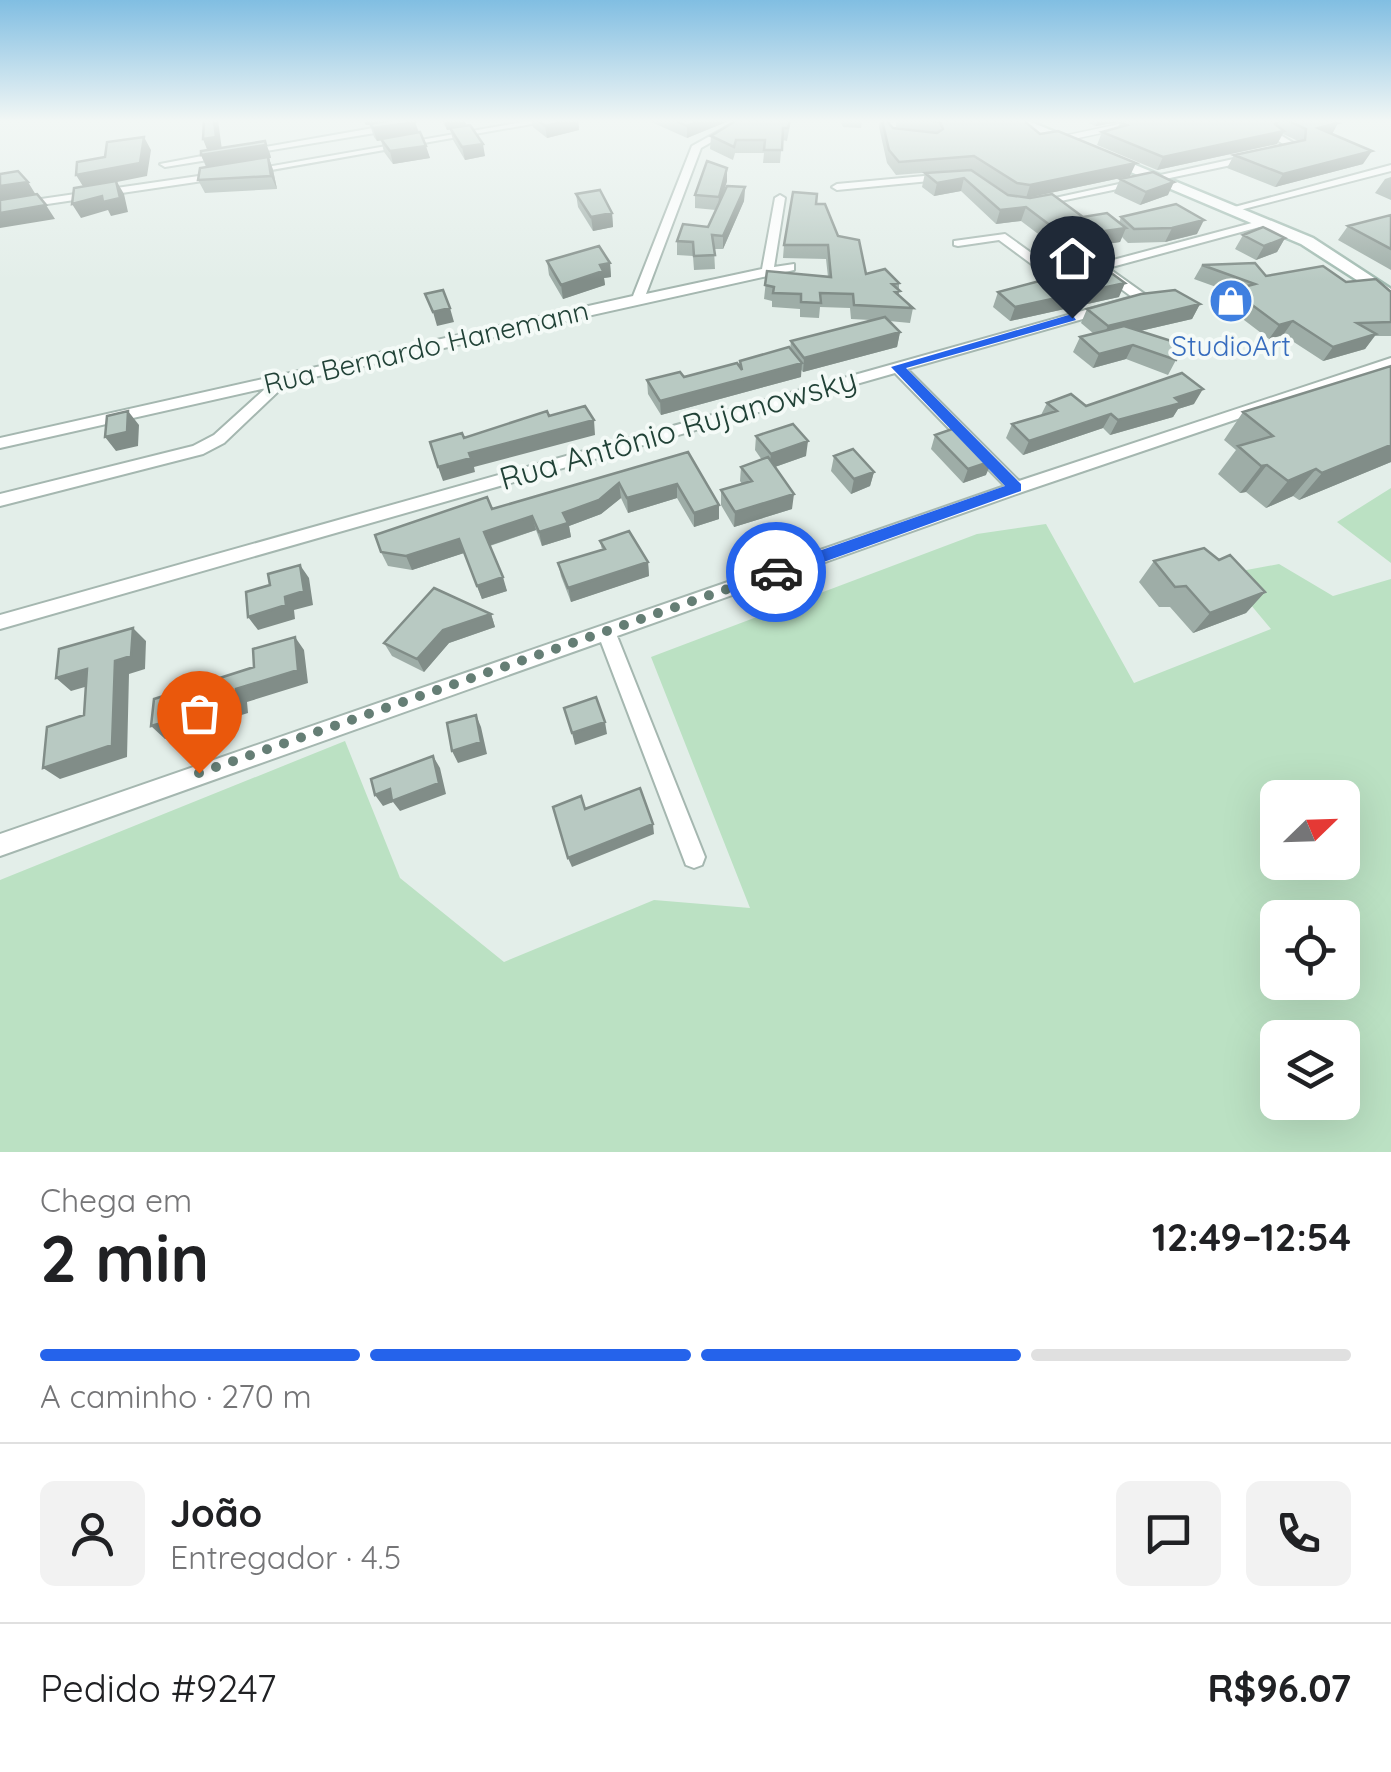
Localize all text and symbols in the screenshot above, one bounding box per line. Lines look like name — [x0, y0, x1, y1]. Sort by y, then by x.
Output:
pin — [1030, 216, 1115, 319]
icon: home — [1045, 231, 1100, 286]
shop icon: StudioArt — [1208, 278, 1254, 324]
street label: Rua Bernardo Hanemann — [260, 292, 592, 401]
place label: StudioArt — [1171, 328, 1291, 363]
street label: Rua Antônio Rujanowsky — [495, 358, 861, 498]
courier — [726, 522, 826, 622]
icon: car — [749, 545, 804, 600]
pin — [157, 671, 242, 774]
icon: bag — [172, 686, 227, 741]
north arrow — [1260, 780, 1360, 880]
map controls — [1260, 780, 1360, 1120]
button: locate — [1260, 900, 1360, 1000]
button: layers — [1260, 1020, 1360, 1120]
text: Chega em — [40, 1180, 192, 1220]
text: 12:49–12:54 — [1152, 1213, 1351, 1261]
text: 2 min — [40, 1217, 209, 1298]
text: A caminho · 270 m — [40, 1376, 312, 1416]
button: person — [40, 1481, 145, 1586]
button: chat — [1116, 1481, 1221, 1586]
button: phone — [1246, 1481, 1351, 1586]
text: João — [170, 1489, 262, 1537]
text: Entregador · 4.5 — [170, 1537, 401, 1577]
text: Pedido #9247 — [40, 1664, 276, 1712]
text: R$96.07 — [1207, 1664, 1351, 1712]

